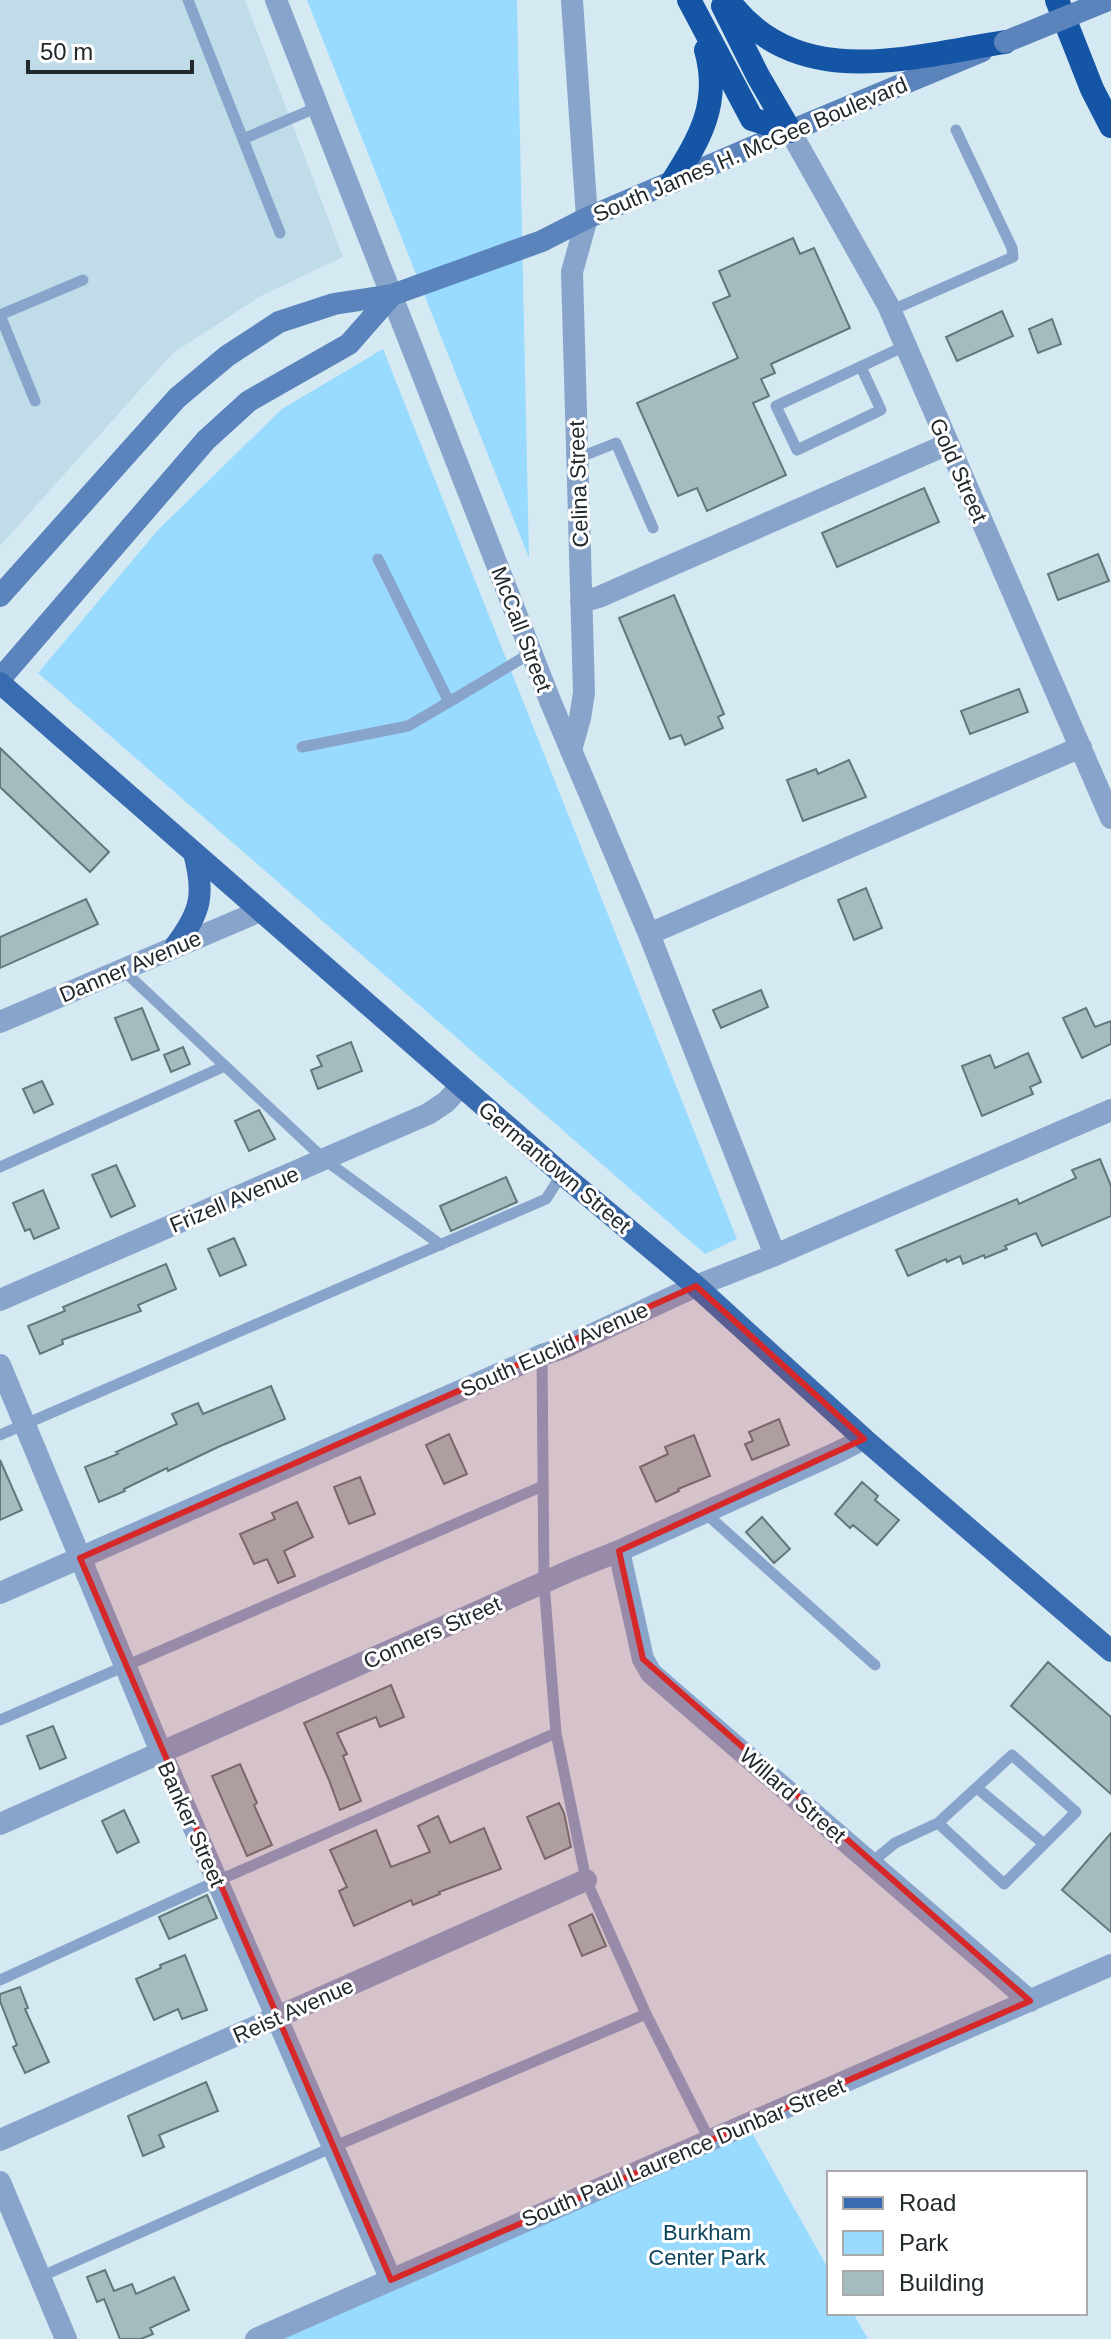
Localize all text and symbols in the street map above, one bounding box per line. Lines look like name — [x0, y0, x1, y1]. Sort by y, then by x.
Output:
scale bar — [28, 24, 192, 74]
text: 50 m — [40, 38, 93, 65]
street label: South James H. McGee Boulevard — [589, 72, 911, 227]
street label: Gold Street — [924, 414, 993, 526]
street label: Celina Street — [564, 420, 593, 548]
street label: McCall Street — [486, 563, 557, 695]
street label: Danner Avenue — [56, 925, 205, 1008]
street label: Germantown Street — [474, 1097, 636, 1238]
street label: Frizell Avenue — [166, 1161, 302, 1238]
street label: South Euclid Avenue — [457, 1297, 652, 1402]
street label: Conners Street — [360, 1591, 505, 1674]
street label: Willard Street — [735, 1743, 851, 1848]
street label: Banker Street — [153, 1758, 230, 1891]
street label: Reist Avenue — [229, 1973, 357, 2048]
street label: South Paul Laurence Dunbar Street — [518, 2073, 849, 2232]
legend — [827, 2171, 1087, 2315]
text: Road — [899, 2189, 956, 2216]
park label: Burkham Center Park — [648, 2220, 767, 2270]
text: Park — [899, 2229, 949, 2256]
text: Building — [899, 2269, 984, 2296]

